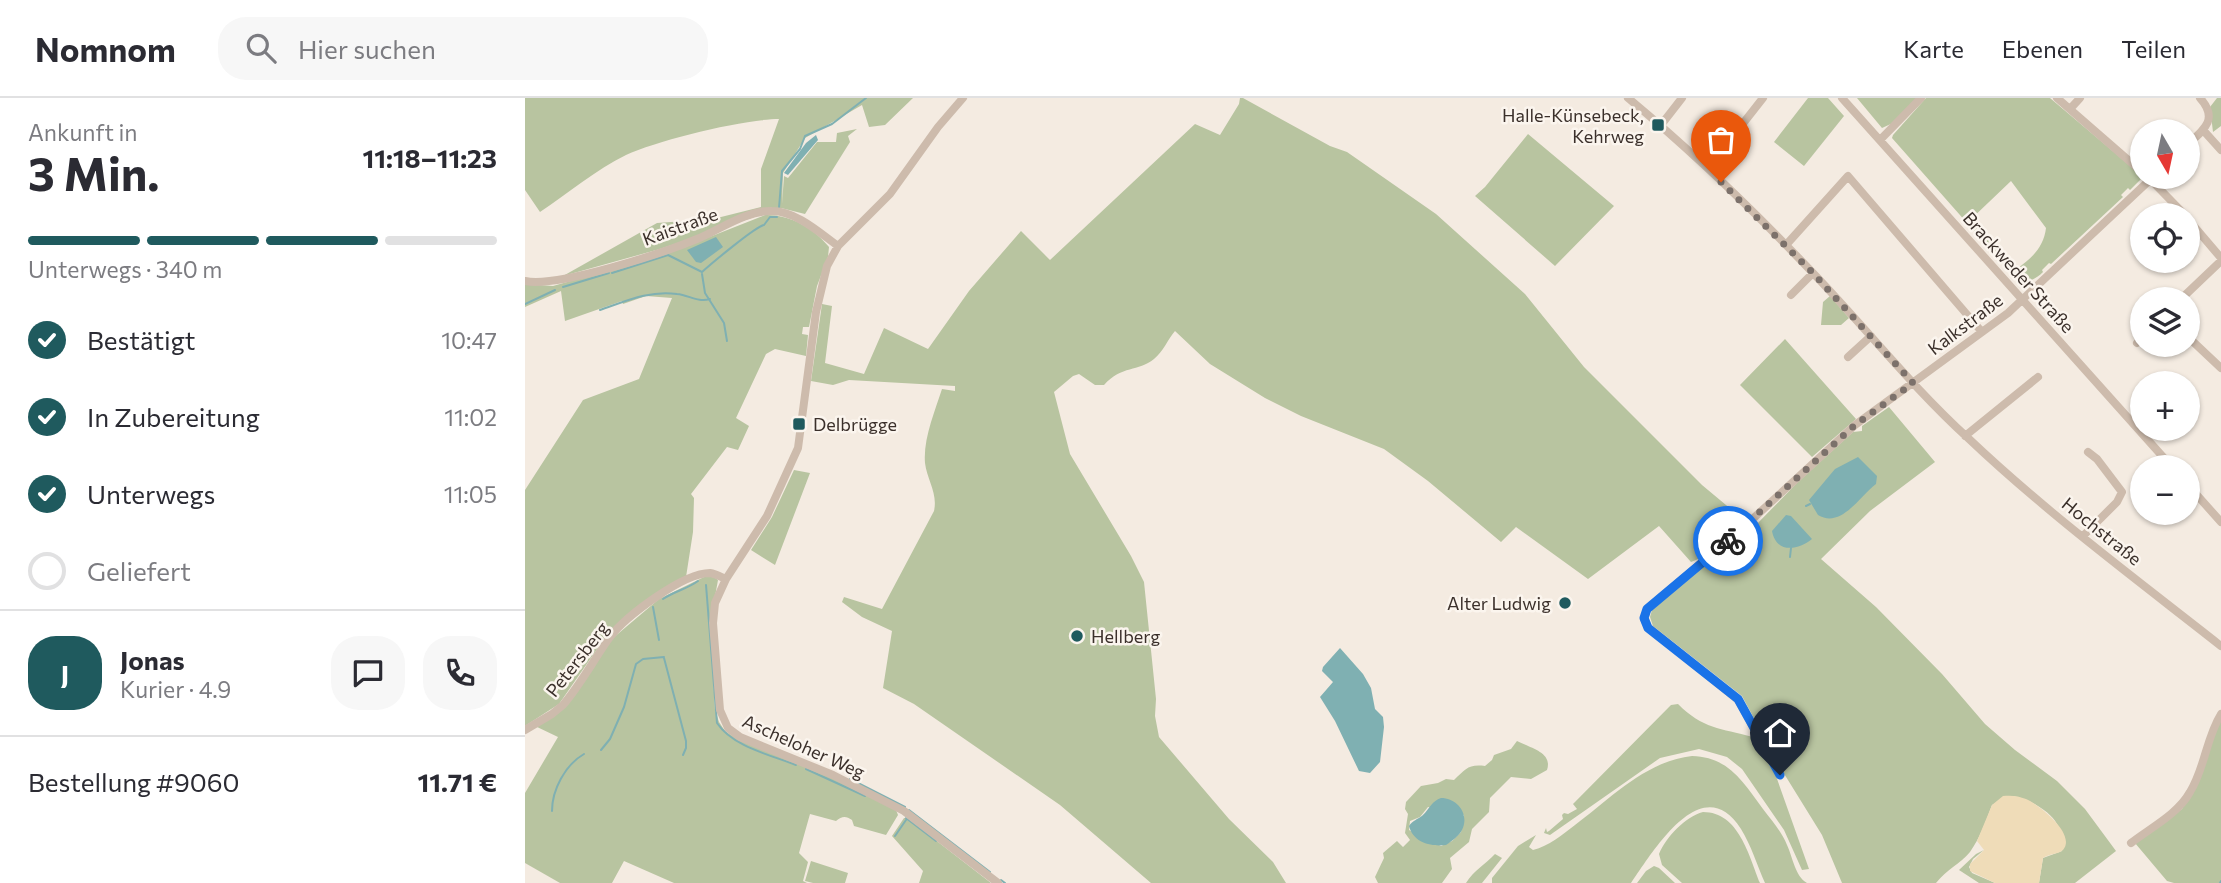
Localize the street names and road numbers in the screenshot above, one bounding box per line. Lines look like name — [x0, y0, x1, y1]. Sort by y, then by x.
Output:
street label: Kaistraße — [639, 202, 721, 250]
street label: Brackweder Straße — [1959, 207, 2079, 337]
street label: Kalkstraße — [1923, 289, 2007, 359]
street label: Hochstraße — [2058, 492, 2146, 570]
street label: Petersberg — [541, 617, 613, 701]
street label: Ascheloher Weg — [739, 709, 869, 783]

